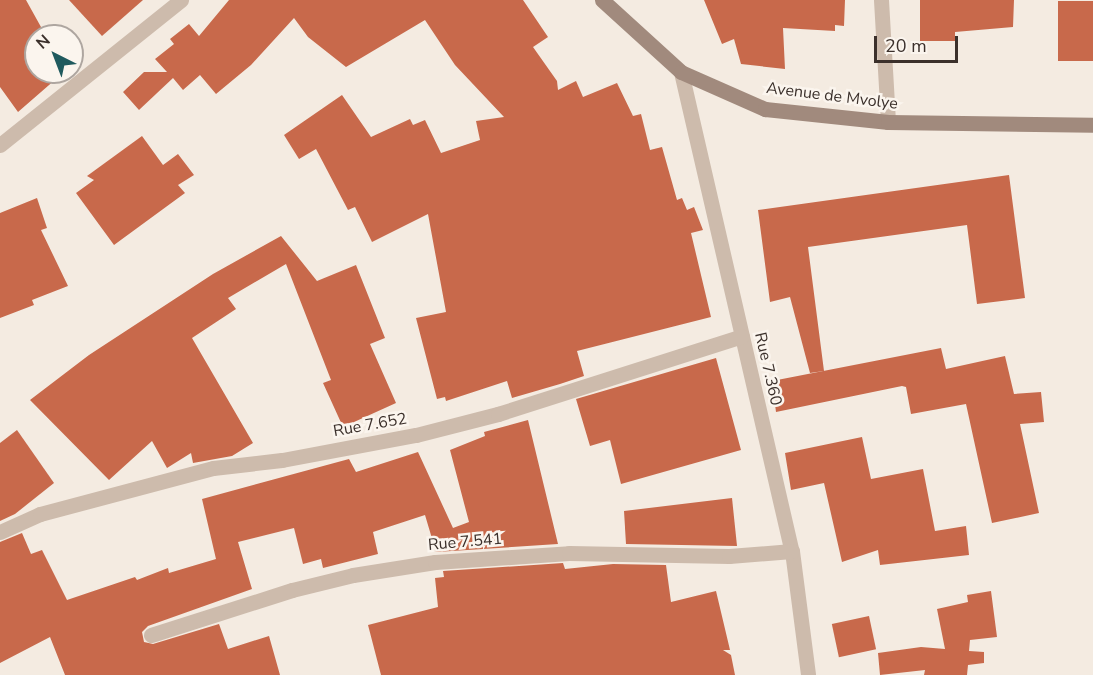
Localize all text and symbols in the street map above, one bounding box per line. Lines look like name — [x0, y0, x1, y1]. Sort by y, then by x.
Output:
north arrow — [24, 24, 84, 84]
scale bar — [877, 24, 961, 62]
text: N — [31, 30, 55, 54]
text: 20 m — [885, 34, 927, 58]
street label: Avenue de Mvolye — [765, 78, 899, 114]
street label: Rue 7.360 — [750, 331, 786, 407]
street label: Rue 7.652 — [332, 409, 408, 441]
street label: Rue 7.541 — [427, 529, 503, 555]

